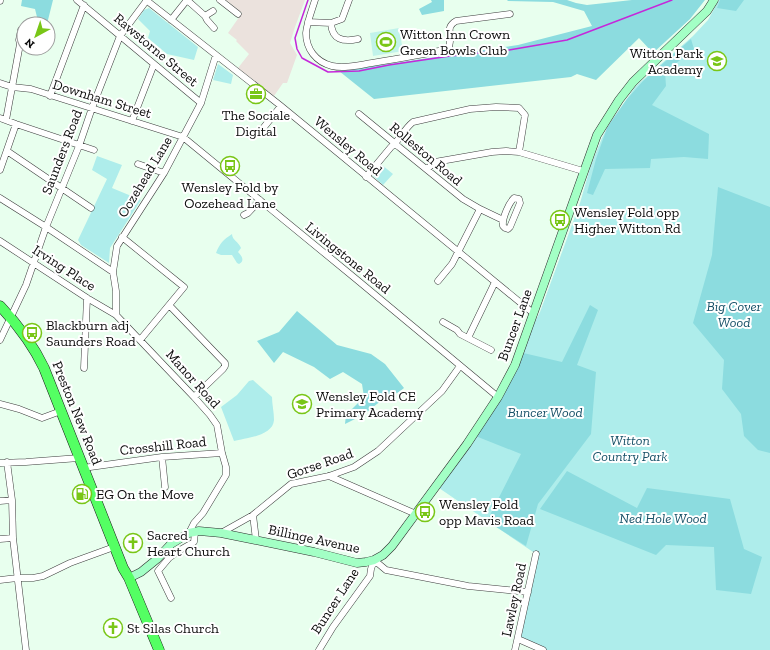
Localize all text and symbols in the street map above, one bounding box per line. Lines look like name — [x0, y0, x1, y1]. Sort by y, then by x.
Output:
street label: Rawstorne Street — [110, 10, 202, 91]
north arrow — [16, 16, 56, 56]
place label: Witton Inn Crown Green Bowls Club — [400, 26, 510, 59]
sports icon: Witton Inn Crown Green Bowls Club — [375, 31, 397, 53]
text: N — [22, 35, 37, 51]
place label: Witton Park Academy — [630, 45, 704, 78]
school or university icon: Witton Park Academy — [706, 50, 728, 72]
street label: Downham Street — [51, 76, 154, 122]
office icon: The Sociale Digital — [245, 83, 267, 105]
street label: Saunders Road — [38, 107, 86, 197]
place label: The Sociale Digital — [222, 107, 291, 140]
street label: Wensley Road — [311, 113, 386, 179]
street label: Rolleston Road — [386, 119, 466, 189]
street label: Oozehead Lane — [114, 133, 176, 221]
bus stop icon: Wensley Fold by Oozehead Lane — [219, 155, 241, 177]
place label: Wensley Fold by Oozehead Lane — [182, 179, 279, 212]
place label: Wensley Fold opp Higher Witton Rd — [574, 204, 681, 237]
bus stop icon: Wensley Fold opp Higher Witton Rd — [549, 209, 571, 231]
street label: Livingstone Road — [302, 219, 394, 298]
street label: Irving Place — [29, 241, 99, 295]
street label: Buncer Lane — [494, 286, 536, 363]
park label: Big Cover Wood — [707, 298, 762, 331]
place label: Blackburn adj Saunders Road — [46, 317, 136, 350]
bus stop icon: Blackburn adj Saunders Road — [21, 322, 43, 344]
street label: Manor Road — [162, 346, 224, 412]
street label: Preston New Road — [48, 359, 106, 468]
place label: Wensley Fold CE Primary Academy — [316, 388, 424, 421]
school or university icon: Wensley Fold CE Primary Academy — [291, 393, 313, 415]
park label: Buncer Wood — [507, 404, 583, 421]
park label: Witton Country Park — [592, 432, 668, 465]
street label: Crosshill Road — [119, 433, 207, 459]
street label: Gorse Road — [285, 445, 356, 483]
fuel station icon: EG On the Move — [71, 483, 93, 505]
place label: EG On the Move — [96, 486, 194, 503]
place label: Wensley Fold opp Mavis Road — [439, 496, 534, 529]
bus stop icon: Wensley Fold opp Mavis Road — [414, 501, 436, 523]
park label: Ned Hole Wood — [619, 510, 707, 527]
street label: Billinge Avenue — [267, 521, 362, 557]
place label: Sacred Heart Church — [147, 527, 230, 560]
church icon: Sacred Heart Church — [122, 532, 144, 554]
street label: Lawley Road — [498, 561, 530, 638]
street label: Buncer Lane — [307, 564, 363, 637]
church icon: St Silas Church — [102, 617, 124, 639]
place label: St Silas Church — [127, 620, 219, 637]

